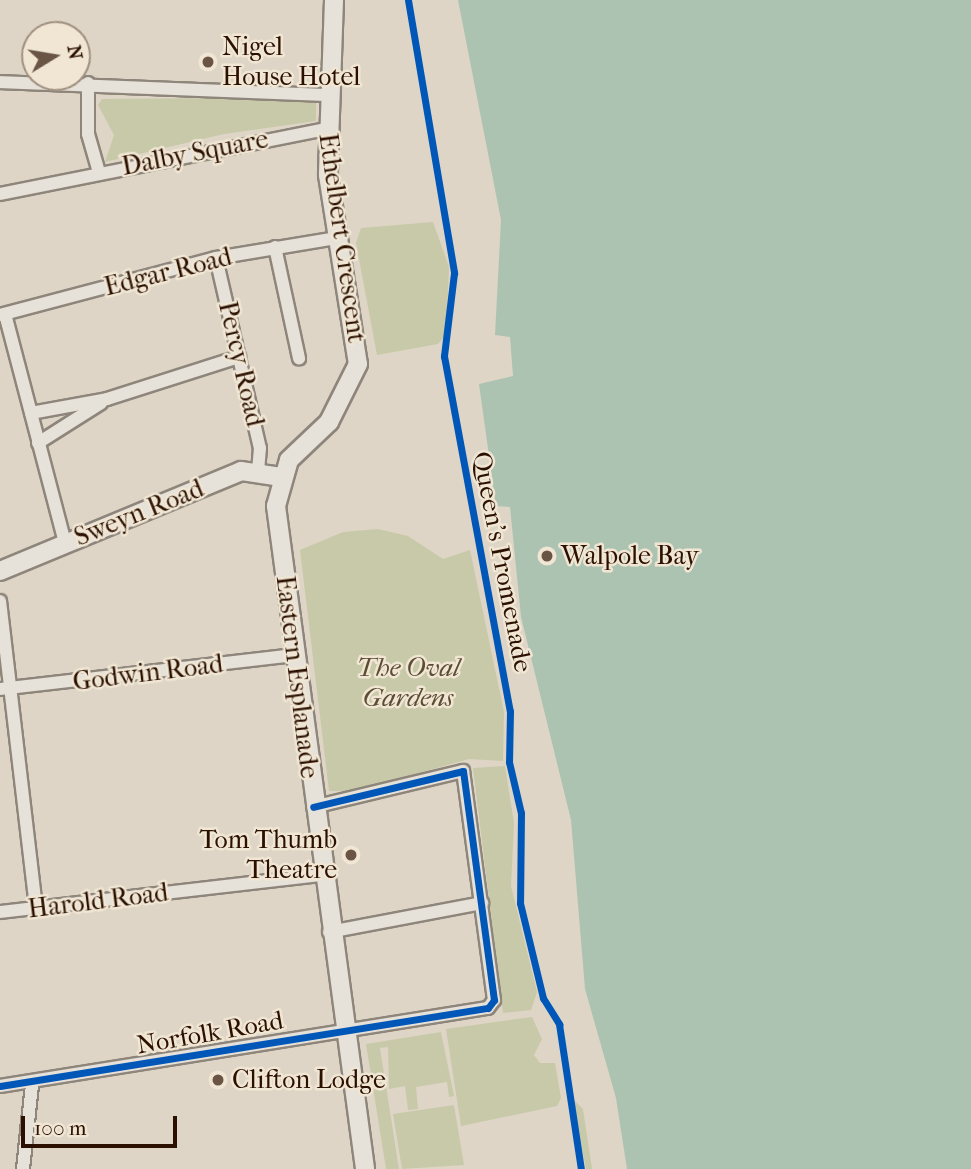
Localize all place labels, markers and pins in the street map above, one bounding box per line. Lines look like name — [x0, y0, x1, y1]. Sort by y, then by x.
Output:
place label: Nigel House Hotel — [222, 31, 360, 92]
marker: Nigel House Hotel — [200, 54, 216, 70]
place label: Walpole Bay — [561, 540, 699, 572]
marker: Walpole Bay — [539, 548, 555, 564]
place label: Tom Thumb Theatre — [199, 824, 337, 886]
marker: Tom Thumb Theatre — [343, 847, 359, 863]
place label: Clifton Lodge — [232, 1064, 386, 1096]
marker: Clifton Lodge — [210, 1072, 226, 1088]

